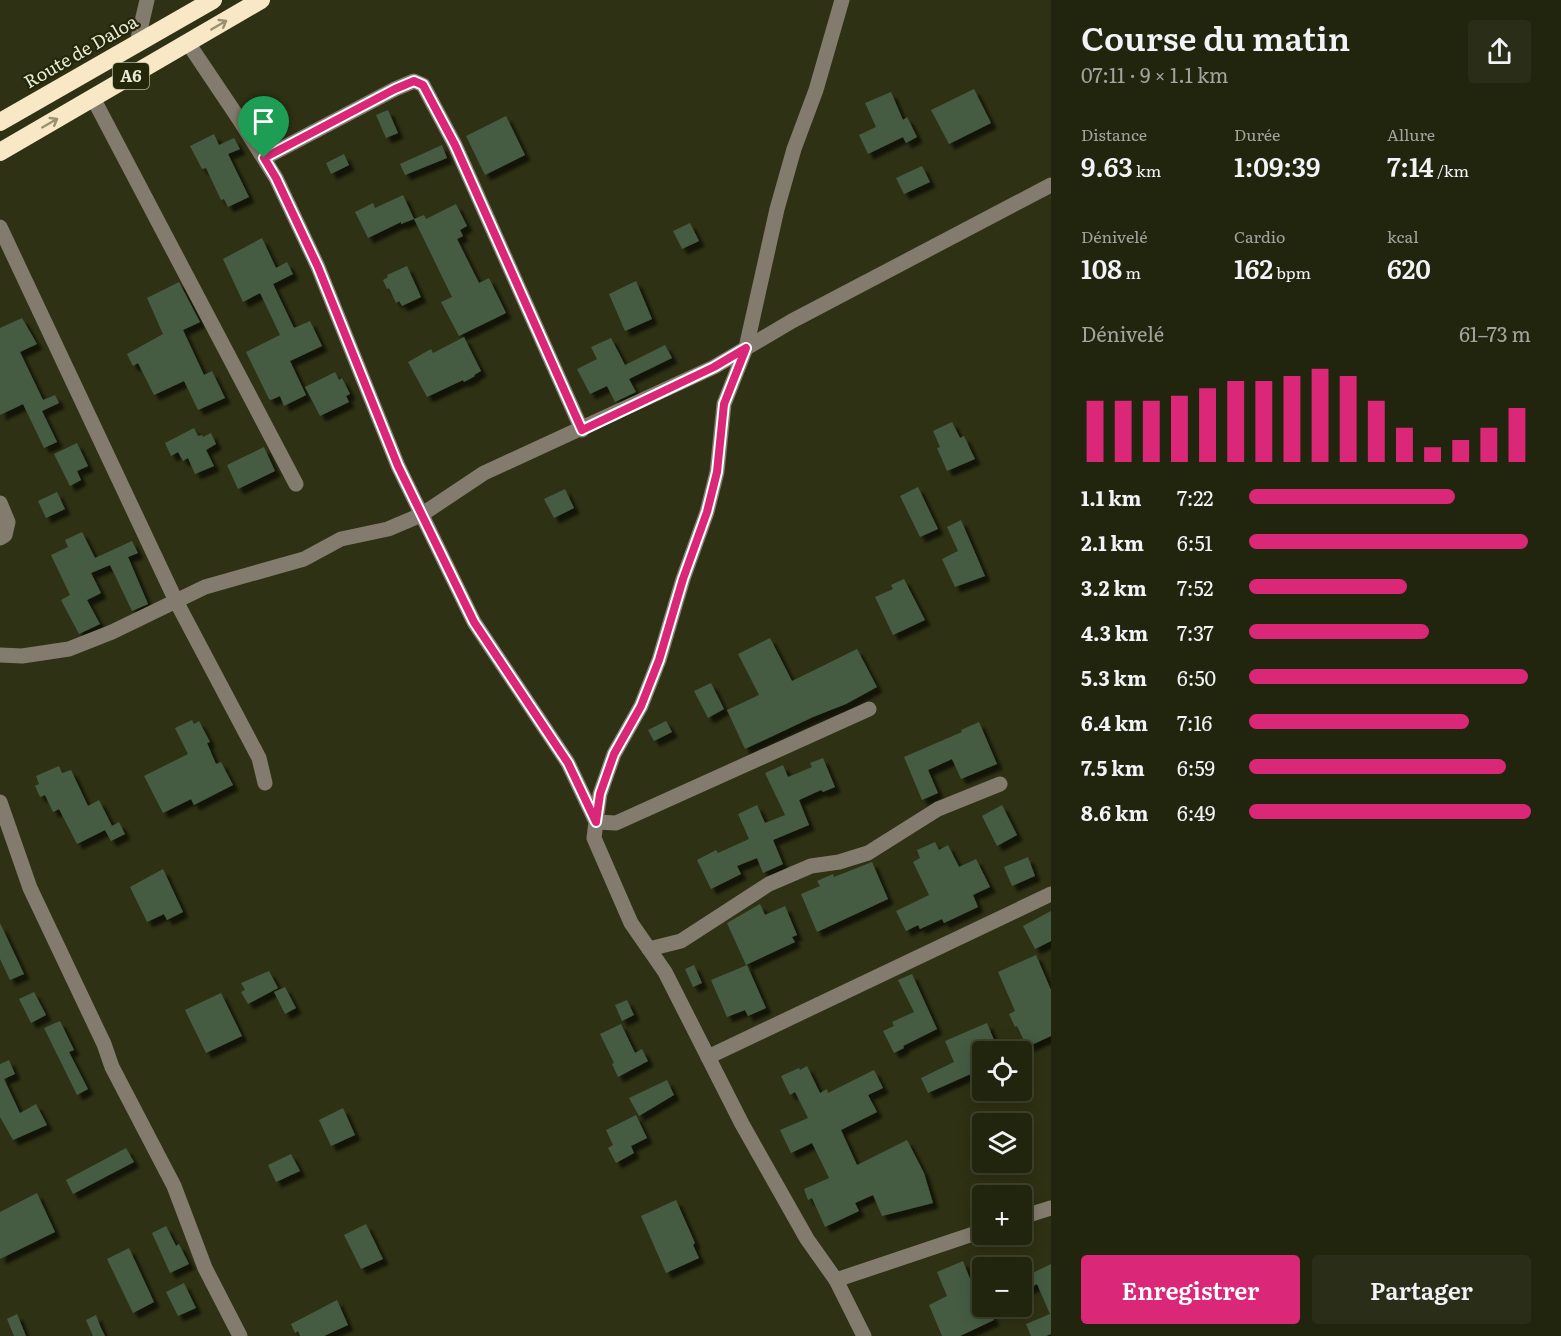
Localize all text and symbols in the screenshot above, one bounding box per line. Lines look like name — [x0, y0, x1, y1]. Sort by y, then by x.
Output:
street label: Route de Daloa — [18, 7, 142, 94]
text: Course du matin — [1081, 12, 1350, 61]
one-way arrow — [210, 18, 227, 30]
button: share — [1468, 20, 1531, 83]
text: 07:11 · 9 × 1.1 km — [1081, 59, 1228, 89]
road number: A6 — [113, 63, 149, 89]
pin — [238, 96, 289, 158]
icon: arrive — [247, 105, 280, 138]
one-way arrow — [41, 117, 59, 128]
text: Distance — [1081, 122, 1147, 146]
text: Durée — [1234, 122, 1280, 146]
text: Allure — [1387, 122, 1435, 146]
text: 9.63 — [1081, 146, 1133, 185]
text: 1:09:39 — [1234, 146, 1320, 185]
text: 7:14 — [1387, 146, 1434, 185]
text: km — [1133, 158, 1161, 182]
text: /km — [1434, 158, 1469, 182]
text: Dénivelé — [1081, 224, 1147, 248]
text: Cardio — [1234, 224, 1285, 248]
text: kcal — [1387, 224, 1419, 248]
text: 108 — [1081, 248, 1122, 287]
text: 162 — [1234, 248, 1273, 287]
text: 620 — [1387, 248, 1431, 287]
text: m — [1122, 260, 1141, 284]
text: bpm — [1273, 260, 1311, 284]
text: Dénivelé — [1081, 318, 1164, 348]
text: 61–73 m — [1459, 318, 1531, 348]
text: 1.1 km — [1081, 482, 1141, 512]
text: 7:22 — [1177, 482, 1213, 512]
text: 2.1 km — [1081, 527, 1144, 557]
text: 6:51 — [1177, 527, 1213, 557]
text: 3.2 km — [1081, 572, 1147, 602]
text: 7:52 — [1177, 572, 1214, 602]
text: 4.3 km — [1081, 617, 1148, 647]
text: 7:37 — [1177, 617, 1214, 647]
text: 5.3 km — [1081, 662, 1147, 692]
text: 6:50 — [1177, 662, 1216, 692]
text: 6.4 km — [1081, 707, 1148, 737]
text: 7:16 — [1177, 707, 1212, 737]
text: 7.5 km — [1081, 752, 1145, 782]
text: 6:59 — [1177, 752, 1215, 782]
text: 8.6 km — [1081, 797, 1148, 827]
text: 6:49 — [1177, 797, 1215, 827]
map controls — [972, 1041, 1032, 1317]
button: locate — [972, 1041, 1032, 1101]
button: layers — [972, 1113, 1032, 1173]
button: + — [972, 1185, 1032, 1245]
button: Enregistrer — [1081, 1255, 1300, 1324]
button: Partager — [1312, 1255, 1531, 1324]
button: − — [972, 1257, 1032, 1317]

